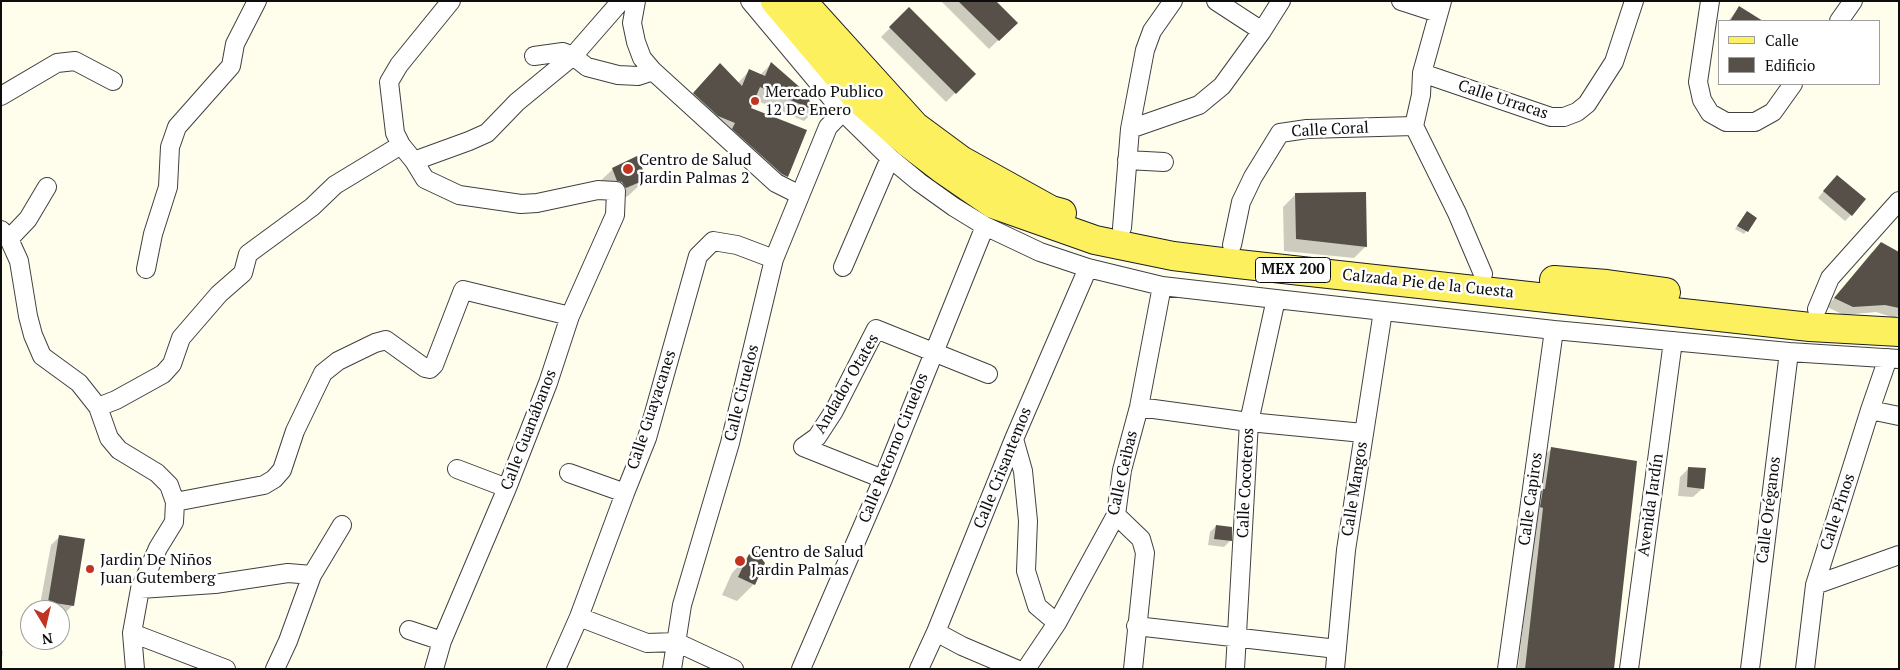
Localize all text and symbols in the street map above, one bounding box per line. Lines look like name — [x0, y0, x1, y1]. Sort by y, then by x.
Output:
legend — [1718, 20, 1880, 85]
text: Calle — [1765, 30, 1799, 50]
text: Edificio — [1765, 55, 1815, 75]
street label: Calle Urracas — [1456, 76, 1550, 124]
place label: Mercado Publico 12 De Enero — [765, 82, 883, 120]
marker: Mercado Publico 12 De Enero — [749, 95, 761, 107]
street label: Calle Coral — [1291, 118, 1369, 142]
place label: Centro de Salud Jardin Palmas 2 — [639, 150, 752, 188]
marker: Centro de Salud Jardin Palmas 2 — [621, 162, 635, 176]
road number: MEX 200 — [1256, 258, 1330, 282]
street label: Calzada Pie de la Cuesta — [1341, 265, 1515, 303]
street label: Andador Otates — [811, 331, 883, 437]
street label: Calle Ciruelos — [721, 343, 763, 443]
street label: Calle Guayacanes — [624, 348, 680, 472]
street label: Calle Guanábanos — [497, 367, 561, 493]
street label: Calle Retorno Ciruelos — [855, 370, 933, 526]
street label: Calle Crisantemos — [970, 404, 1036, 532]
street label: Calle Cocoteros — [1234, 427, 1258, 539]
street label: Calle Ceibas — [1104, 429, 1142, 517]
street label: Calle Mangos — [1338, 440, 1372, 538]
street label: Calle Capiros — [1515, 451, 1547, 547]
street label: Avenida Jardín — [1634, 452, 1668, 558]
street label: Calle Oréganos — [1753, 455, 1785, 565]
street label: Calle Pinos — [1817, 471, 1859, 553]
place label: Centro de Salud Jardin Palmas — [751, 542, 864, 580]
place label: Jardin De Niños Juan Gutemberg — [100, 550, 215, 588]
marker: Centro de Salud Jardin Palmas — [733, 554, 747, 568]
marker: Jardin De Niños Juan Gutemberg — [84, 563, 96, 575]
north arrow — [20, 600, 70, 650]
text: N — [41, 629, 54, 650]

